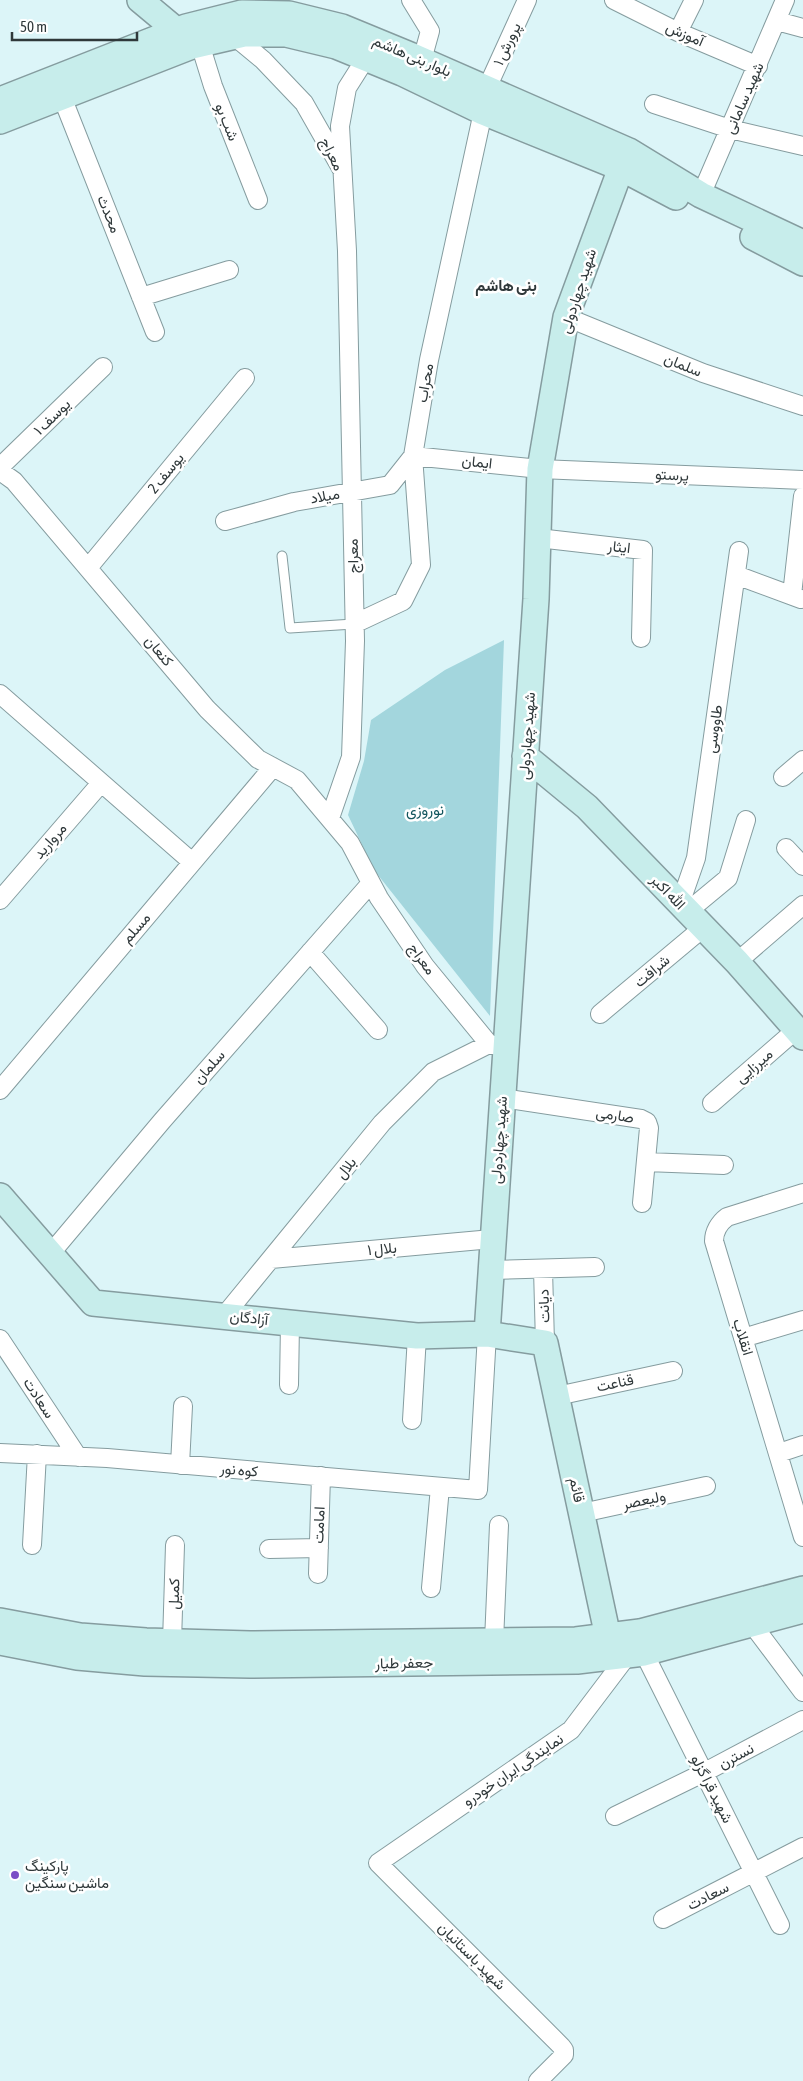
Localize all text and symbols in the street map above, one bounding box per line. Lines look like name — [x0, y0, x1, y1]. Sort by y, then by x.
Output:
scale bar — [12, 10, 138, 42]
text: 50 m — [20, 18, 47, 35]
street label: آموزش — [663, 18, 708, 52]
street label: پرورش ۱ — [489, 20, 526, 69]
street label: بلوار بنی هاشم — [370, 31, 454, 82]
street label: شهید سامانی — [720, 59, 769, 137]
street label: شب بو — [211, 101, 243, 144]
street label: معراج — [314, 134, 348, 175]
street label: محدث — [94, 192, 125, 235]
street label: شهید چهاردولی — [556, 246, 601, 336]
district label: بنی هاشم — [475, 276, 537, 296]
street label: سلمان — [661, 349, 705, 381]
street label: محراب — [413, 362, 437, 404]
street label: یوسف ۱ — [30, 395, 74, 439]
street label: یوسف 2 — [144, 449, 188, 497]
street label: ایمان — [461, 451, 493, 473]
street label: پرستو — [655, 465, 689, 486]
street label: میلاد — [309, 485, 341, 507]
street label: ایثار — [606, 537, 631, 557]
street label: معراج — [344, 538, 364, 574]
street label: کنعان — [141, 632, 177, 670]
street label: شهید چهاردولی — [515, 691, 540, 781]
street label: طاووسی — [702, 703, 727, 754]
park label: نوروزی — [406, 801, 444, 820]
street label: مروارید — [30, 819, 70, 863]
street label: الله اکبر — [646, 870, 689, 913]
street label: مسلم — [118, 909, 155, 948]
street label: معراج — [403, 940, 440, 980]
street label: شرافت — [631, 951, 674, 991]
street label: میرزایی — [732, 1045, 777, 1088]
street label: سلمان — [189, 1046, 229, 1088]
street label: شهید چهاردولی — [487, 1095, 512, 1185]
street label: صارمی — [594, 1103, 635, 1128]
street label: بلال — [332, 1153, 360, 1183]
street label: بلال ۱ — [367, 1239, 397, 1259]
street label: دیانت — [534, 1289, 554, 1323]
street label: آزادگان — [229, 1307, 271, 1329]
street label: انقلاب — [729, 1316, 757, 1358]
street label: قناعت — [595, 1370, 635, 1395]
street label: سعادت — [20, 1374, 59, 1421]
street label: کوه نور — [218, 1459, 259, 1481]
street label: قائم — [565, 1476, 588, 1504]
street label: ولیعصر — [620, 1487, 667, 1514]
street label: امامت — [309, 1506, 328, 1544]
street label: کمیل — [165, 1578, 183, 1610]
street label: جعفر طیار — [374, 1653, 433, 1673]
street label: نمایندگی ایران خودرو — [459, 1730, 567, 1811]
street label: نسترن — [715, 1739, 757, 1773]
street label: شهید قرا گزلو — [687, 1752, 737, 1826]
place label: پارکینگ ماشین سنگین — [25, 1857, 109, 1893]
marker: پارکینگ ماشین سنگین — [9, 1869, 21, 1881]
street label: سعادت — [684, 1878, 732, 1913]
street label: شهید باستانیان — [434, 1918, 510, 1994]

